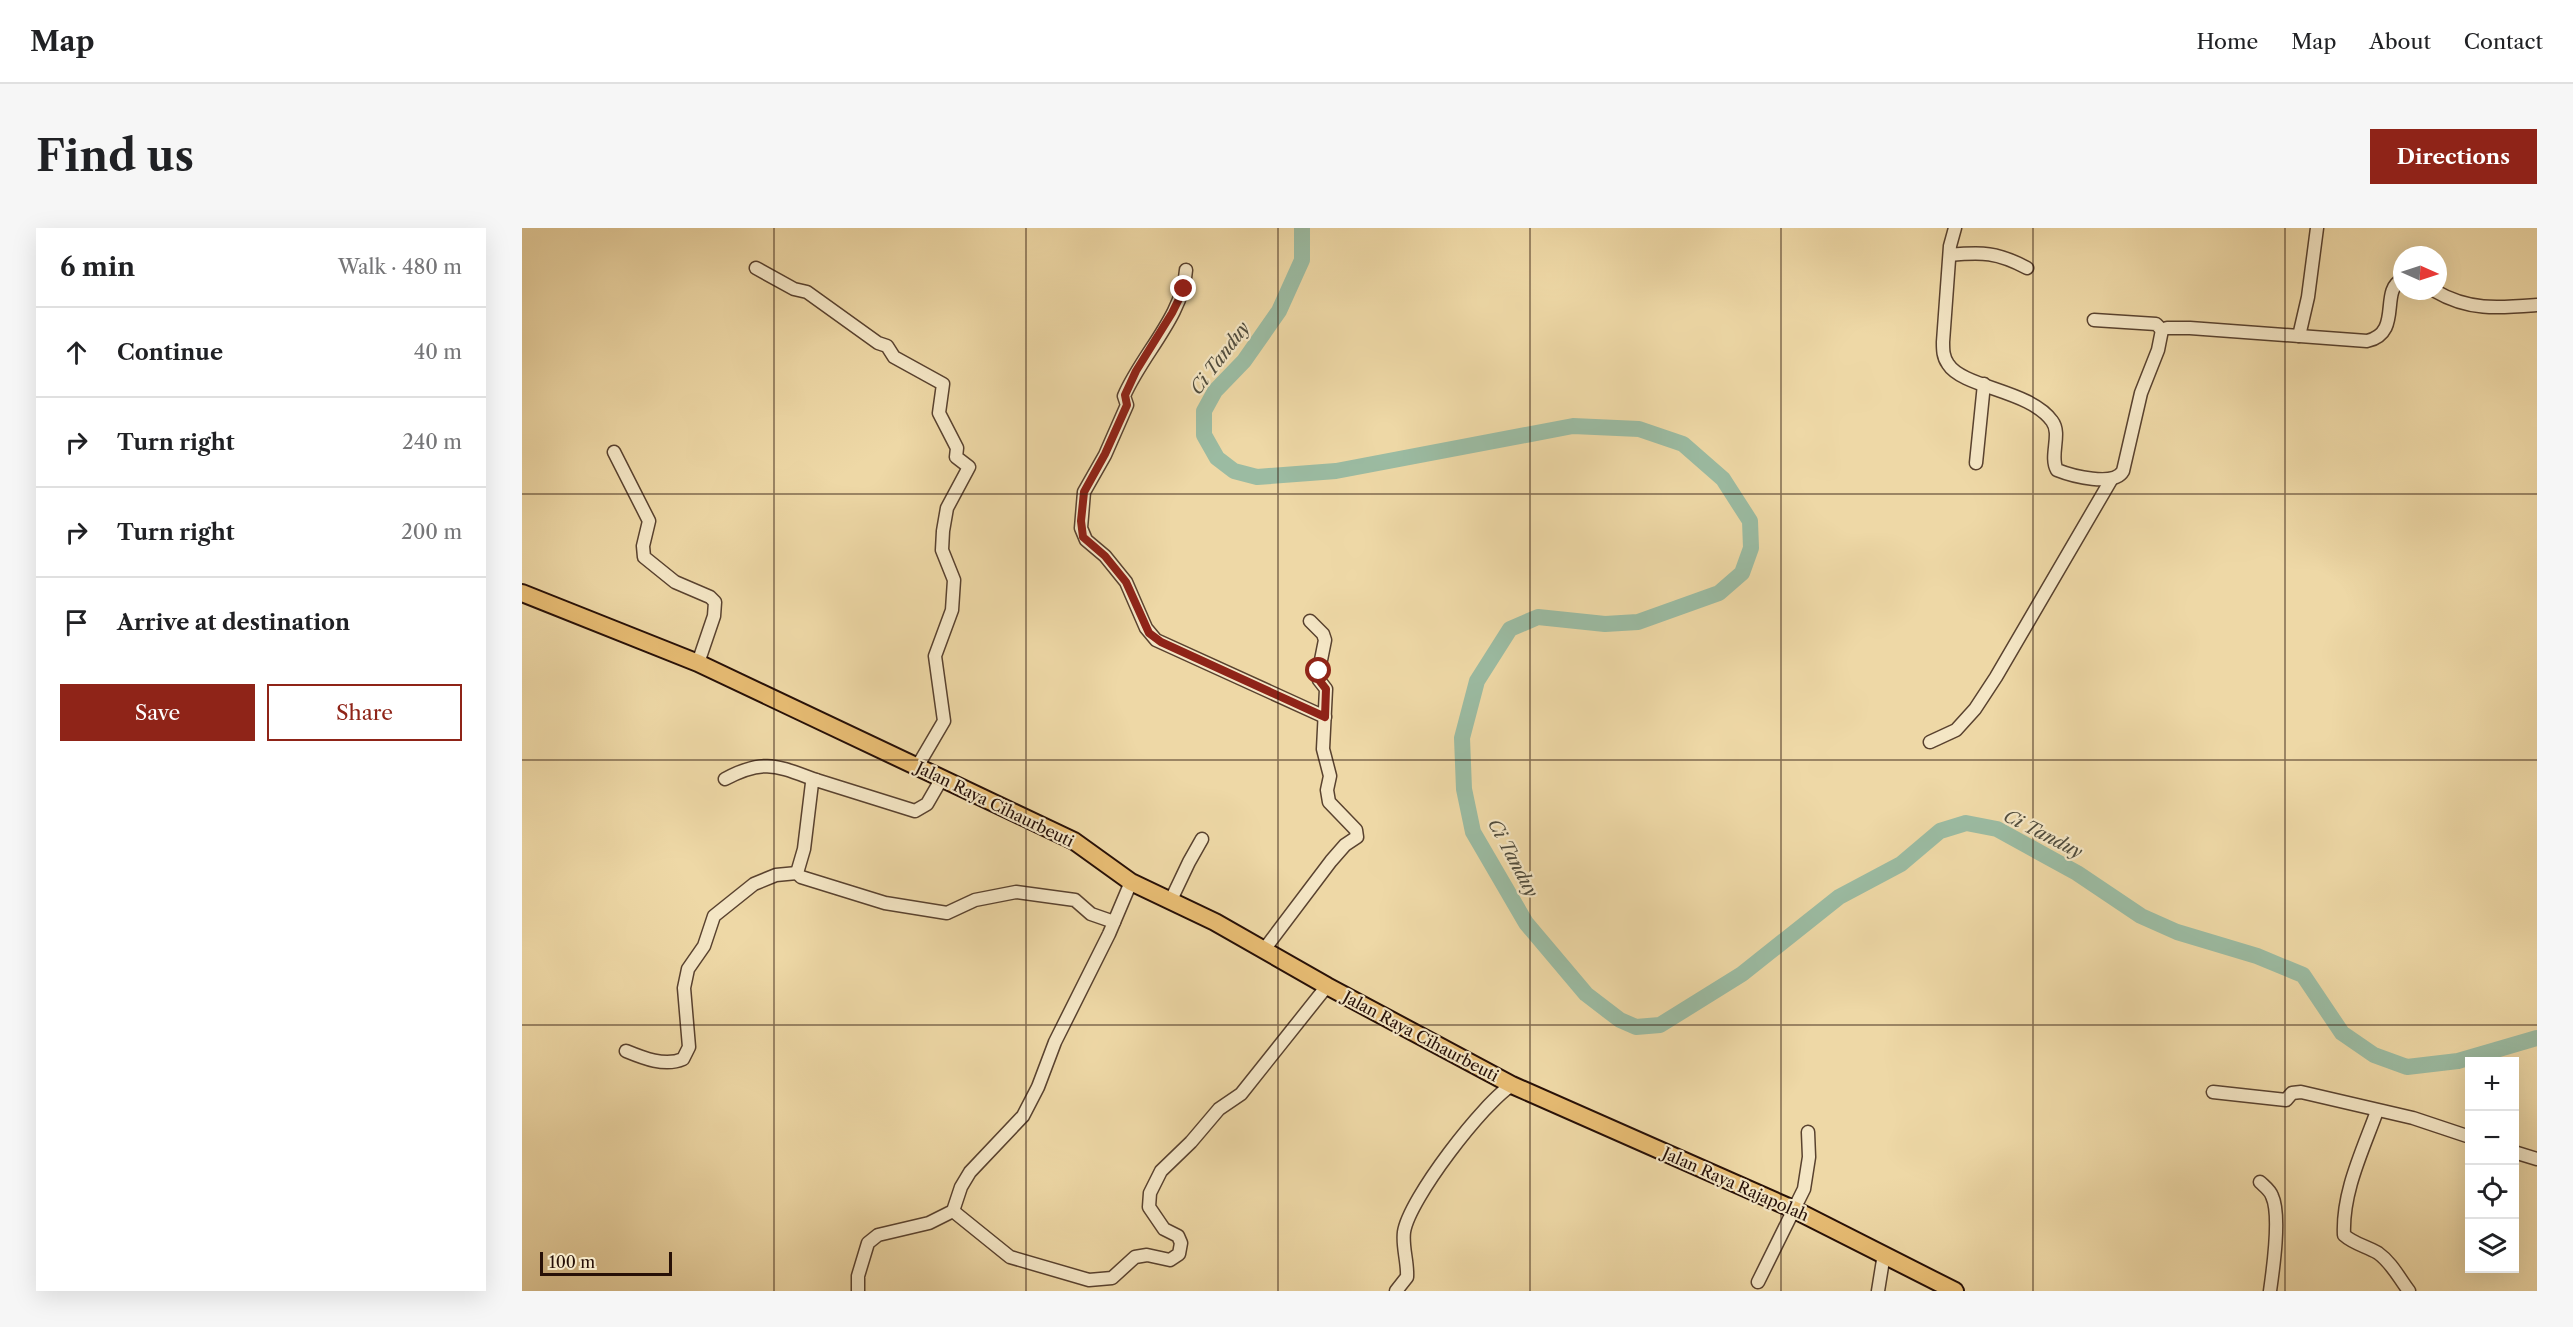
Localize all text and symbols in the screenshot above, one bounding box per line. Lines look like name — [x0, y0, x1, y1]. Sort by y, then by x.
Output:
text: Map — [30, 24, 94, 58]
text: Home — [2197, 29, 2258, 54]
text: Map — [2291, 29, 2336, 54]
text: About — [2369, 29, 2431, 54]
text: Contact — [2464, 29, 2543, 54]
button: Directions — [2370, 129, 2537, 184]
text: Find us — [36, 130, 194, 182]
north arrow — [2393, 246, 2447, 300]
text: 6 min — [60, 251, 135, 283]
text: Walk · 480 m — [338, 255, 462, 279]
route end — [1170, 275, 1196, 301]
water label: Ci Tanduy — [1185, 317, 1255, 399]
icon: ahead — [60, 336, 93, 369]
text: Continue — [117, 339, 223, 366]
text: 40 m — [414, 340, 462, 364]
icon: right — [60, 426, 93, 459]
text: Turn right — [117, 429, 235, 456]
text: 240 m — [402, 430, 462, 454]
icon: right — [60, 516, 93, 549]
text: Turn right — [117, 519, 235, 546]
text: 200 m — [401, 520, 462, 544]
icon: arrive — [60, 606, 93, 639]
text: Arrive at destination — [117, 609, 350, 636]
route start — [1305, 657, 1331, 683]
button: Save — [60, 684, 255, 741]
button: Share — [267, 684, 462, 741]
street label: Jalan Raya Cihaurbeuti — [910, 756, 1077, 851]
water label: Ci Tanduy — [2000, 805, 2086, 863]
water label: Ci Tanduy — [1483, 815, 1543, 901]
street label: Jalan Raya Cihaurbeuti — [1337, 985, 1502, 1086]
map controls — [2465, 1057, 2519, 1273]
button: + — [2465, 1057, 2519, 1111]
button: − — [2465, 1111, 2519, 1165]
street label: Jalan Raya Rajapolah — [1657, 1141, 1812, 1225]
button: locate — [2465, 1165, 2519, 1219]
button: layers — [2465, 1219, 2519, 1273]
scale bar — [540, 1249, 672, 1276]
text: 100 m — [549, 1252, 595, 1272]

